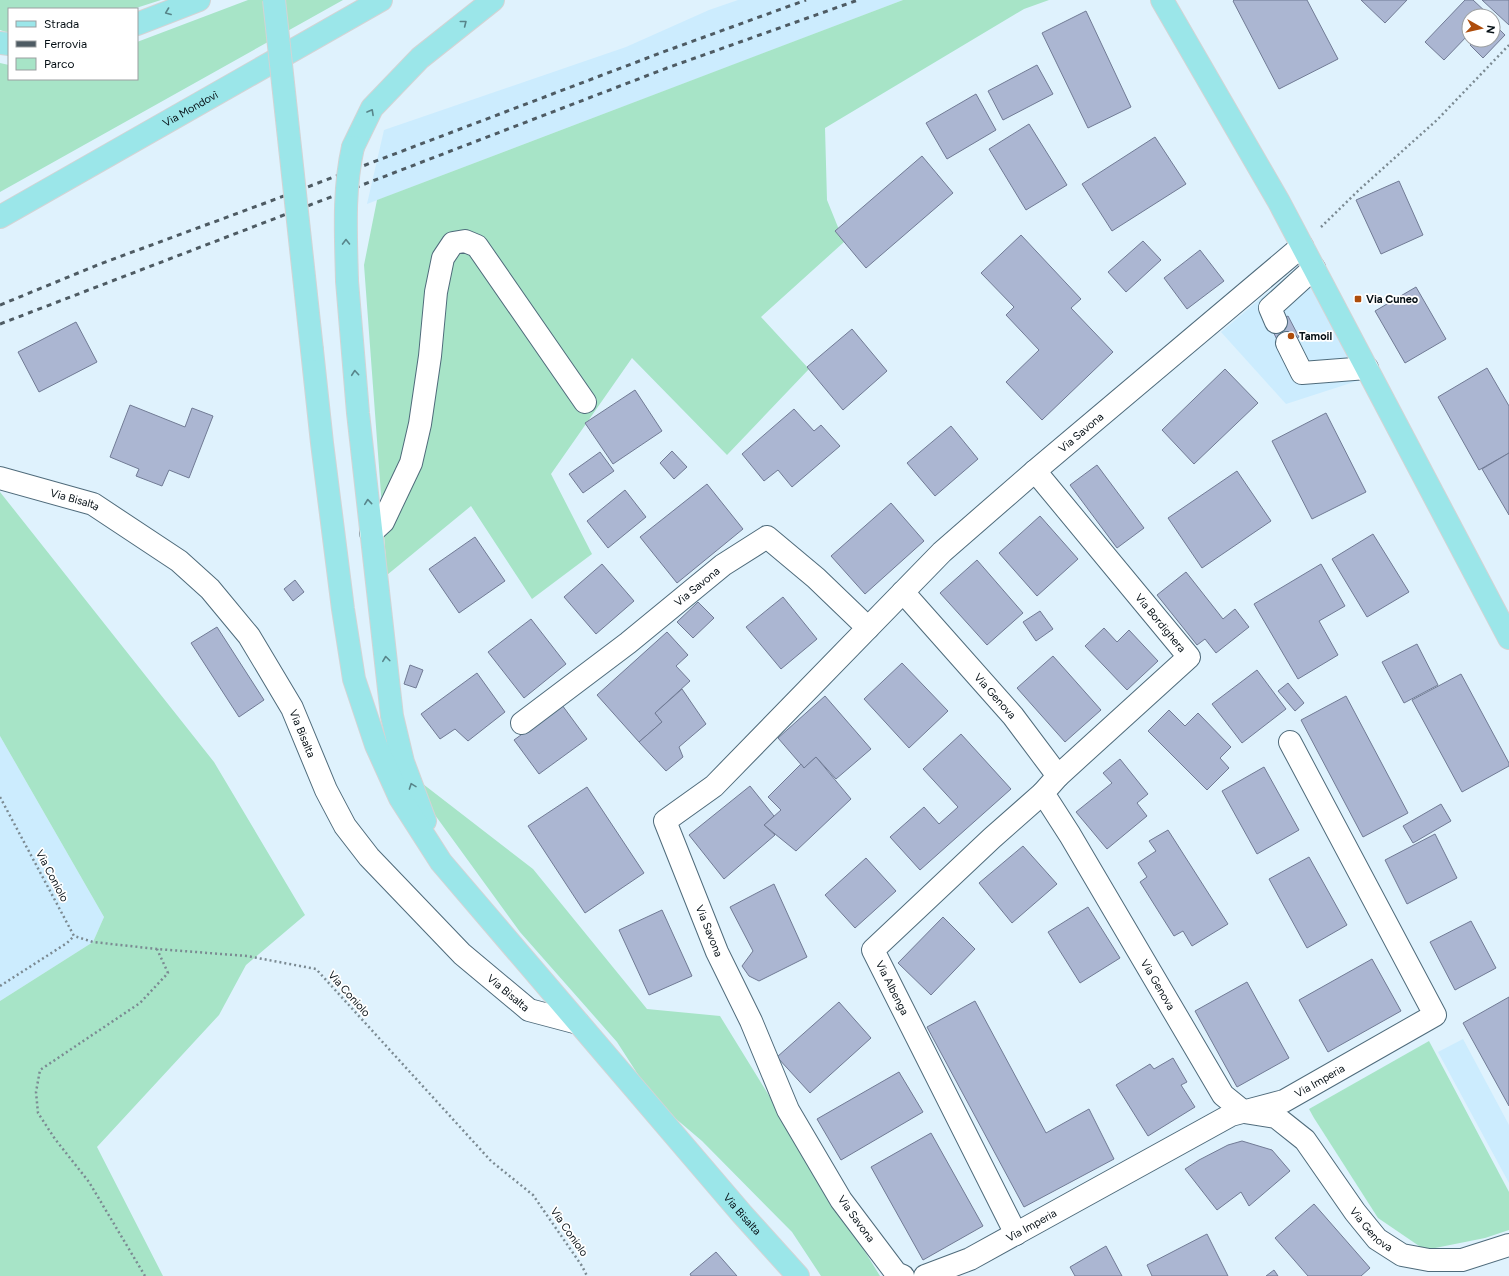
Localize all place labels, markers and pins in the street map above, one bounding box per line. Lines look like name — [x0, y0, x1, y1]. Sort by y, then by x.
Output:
place label: Via Cuneo — [1366, 293, 1419, 306]
marker: Via Cuneo — [1353, 294, 1363, 304]
place label: Tamoil — [1299, 330, 1332, 343]
marker: Tamoil — [1286, 331, 1296, 341]

